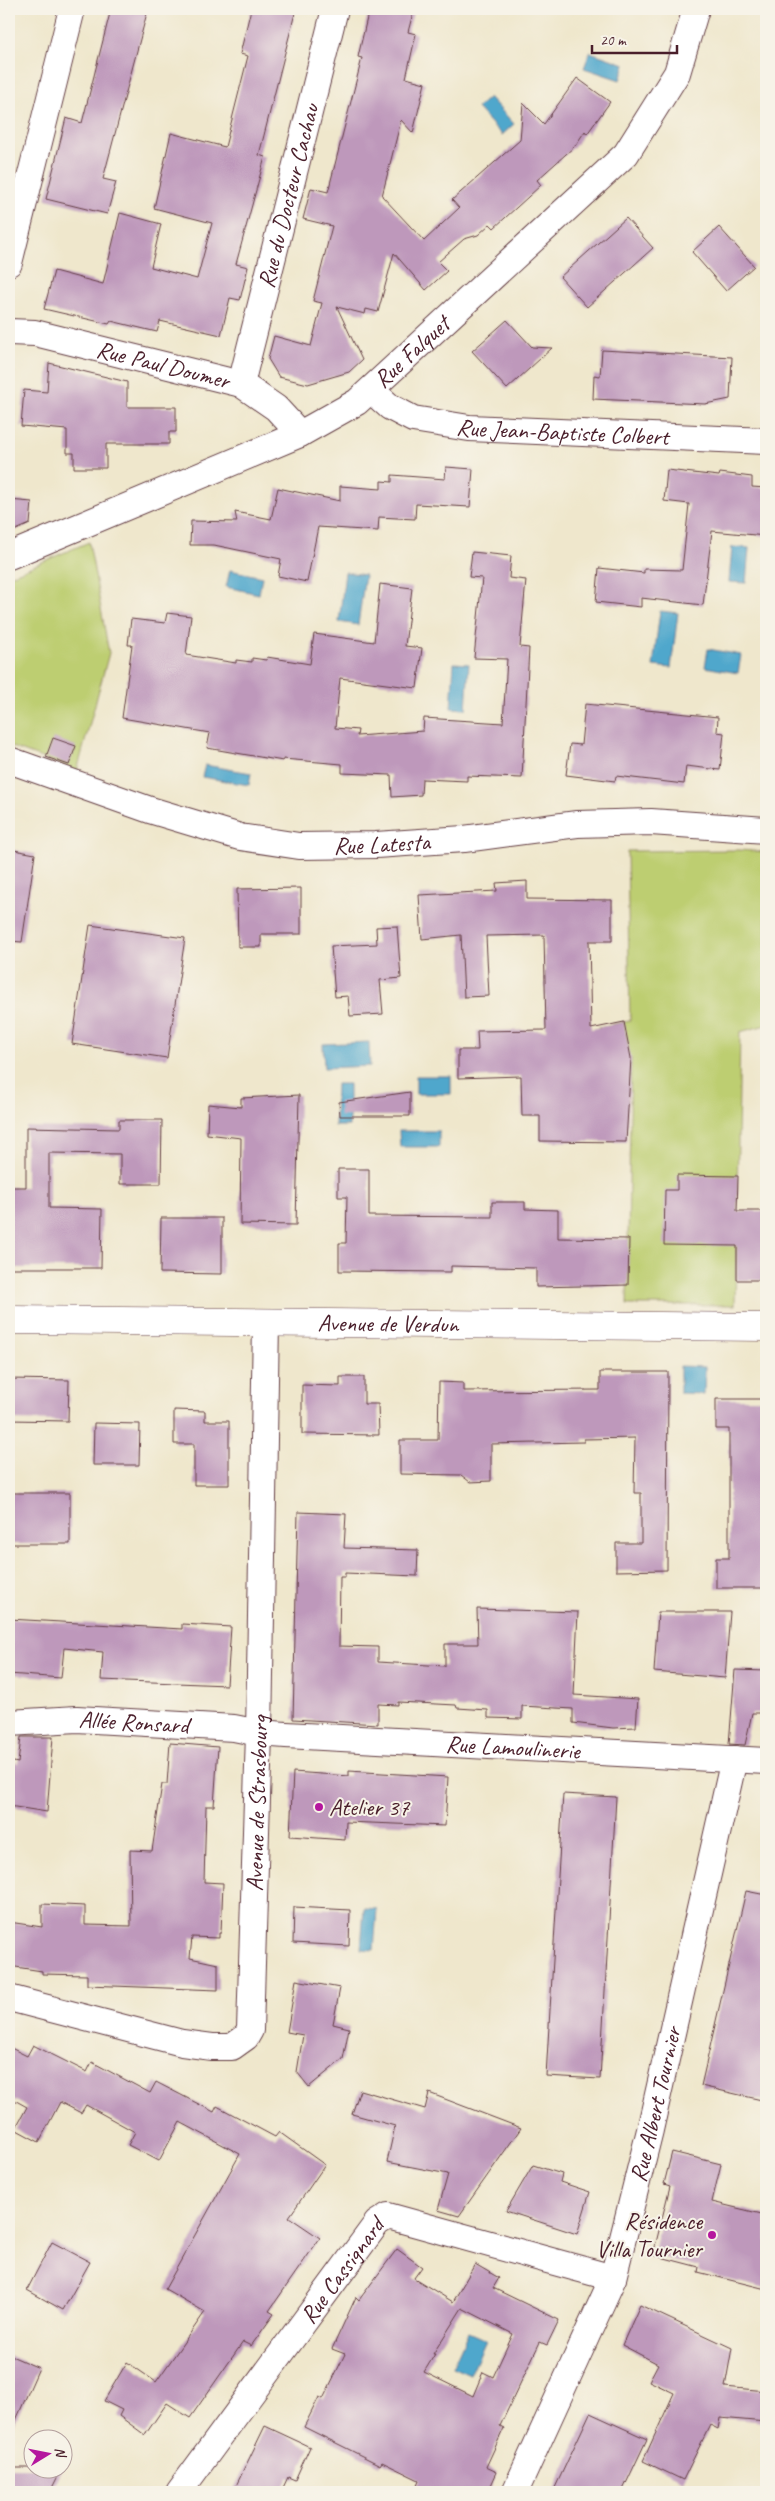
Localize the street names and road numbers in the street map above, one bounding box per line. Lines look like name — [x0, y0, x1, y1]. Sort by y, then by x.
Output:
street label: Rue du Docteur Cachau — [251, 99, 326, 291]
street label: Rue Falquet — [367, 307, 458, 394]
street label: Rue Paul Doumer — [93, 334, 235, 396]
street label: Rue Jean-Baptiste Colbert — [455, 411, 671, 452]
street label: Rue Latesta — [333, 826, 432, 861]
street label: Avenue de Verdun — [317, 1308, 460, 1339]
street label: Allée Ronsard — [78, 1704, 193, 1741]
street label: Avenue de Strasbourg — [239, 1714, 274, 1892]
street label: Rue Lamoulinerie — [445, 1729, 583, 1766]
street label: Rue Albert Tournier — [623, 2022, 688, 2185]
street label: Rue Cassignard — [293, 2209, 393, 2329]

